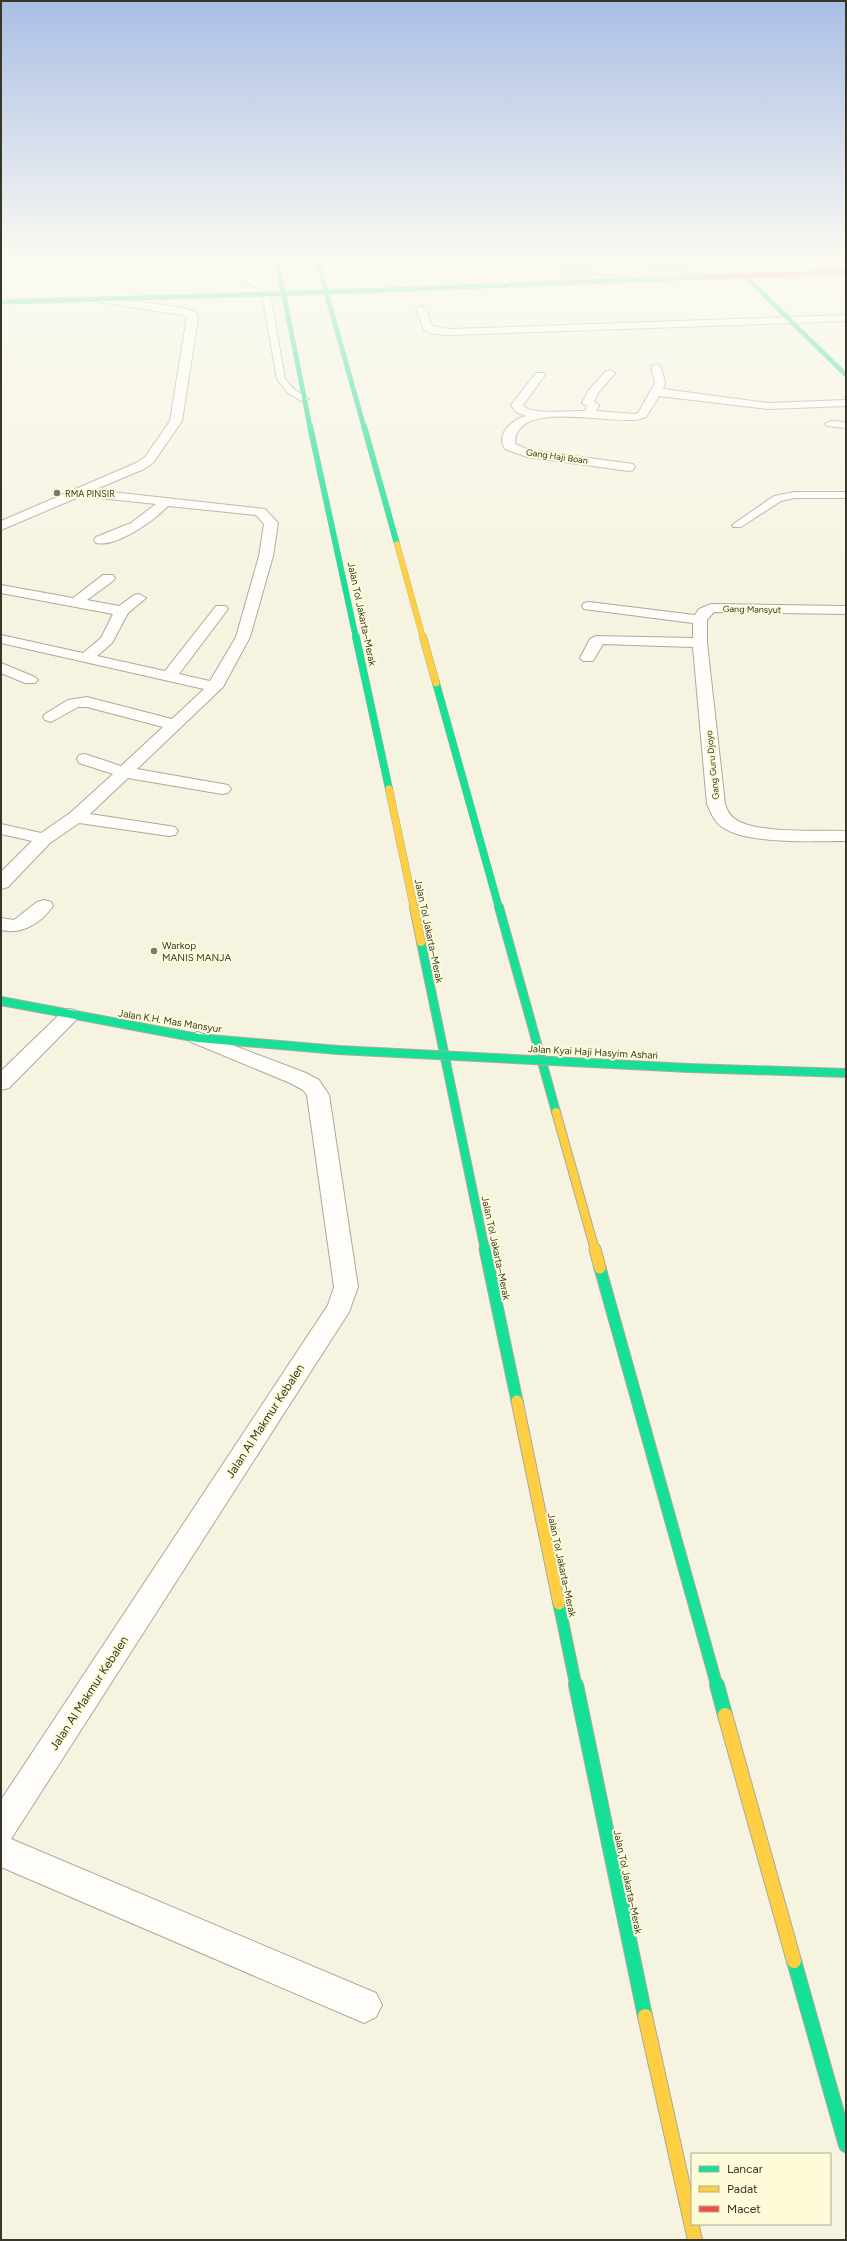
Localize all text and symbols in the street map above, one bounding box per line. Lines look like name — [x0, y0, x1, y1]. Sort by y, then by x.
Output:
street label: Gang Haji Boan — [525, 446, 589, 466]
marker: RMA PINSIR — [52, 488, 62, 498]
place label: RMA PINSIR — [65, 488, 115, 499]
street label: Jalan Tol Jakarta–Merak — [345, 561, 379, 667]
street label: Gang Mansyut — [723, 603, 782, 615]
street label: Gang Guru Djoyo — [703, 730, 721, 800]
street label: Jalan Tol Jakarta–Merak — [412, 878, 446, 984]
place label: Warkop MANIS MANJA — [162, 939, 231, 964]
marker: Warkop MANIS MANJA — [149, 946, 159, 956]
street label: Jalan K.H. Mas Mansyur — [117, 1006, 223, 1036]
street label: Jalan Kyai Haji Hasyim Ashari — [528, 1042, 658, 1062]
street label: Jalan Tol Jakarta–Merak — [479, 1195, 513, 1301]
street label: Jalan Al Makmur Kebalen — [223, 1361, 307, 1481]
street label: Jalan Tol Jakarta–Merak — [545, 1512, 579, 1618]
street label: Jalan Al Makmur Kebalen — [47, 1633, 131, 1753]
street label: Jalan Tol Jakarta–Merak — [611, 1829, 645, 1935]
legend — [691, 2153, 831, 2225]
text: Lancar — [727, 2162, 763, 2176]
text: Padat — [727, 2182, 758, 2196]
text: Macet — [727, 2202, 761, 2216]

